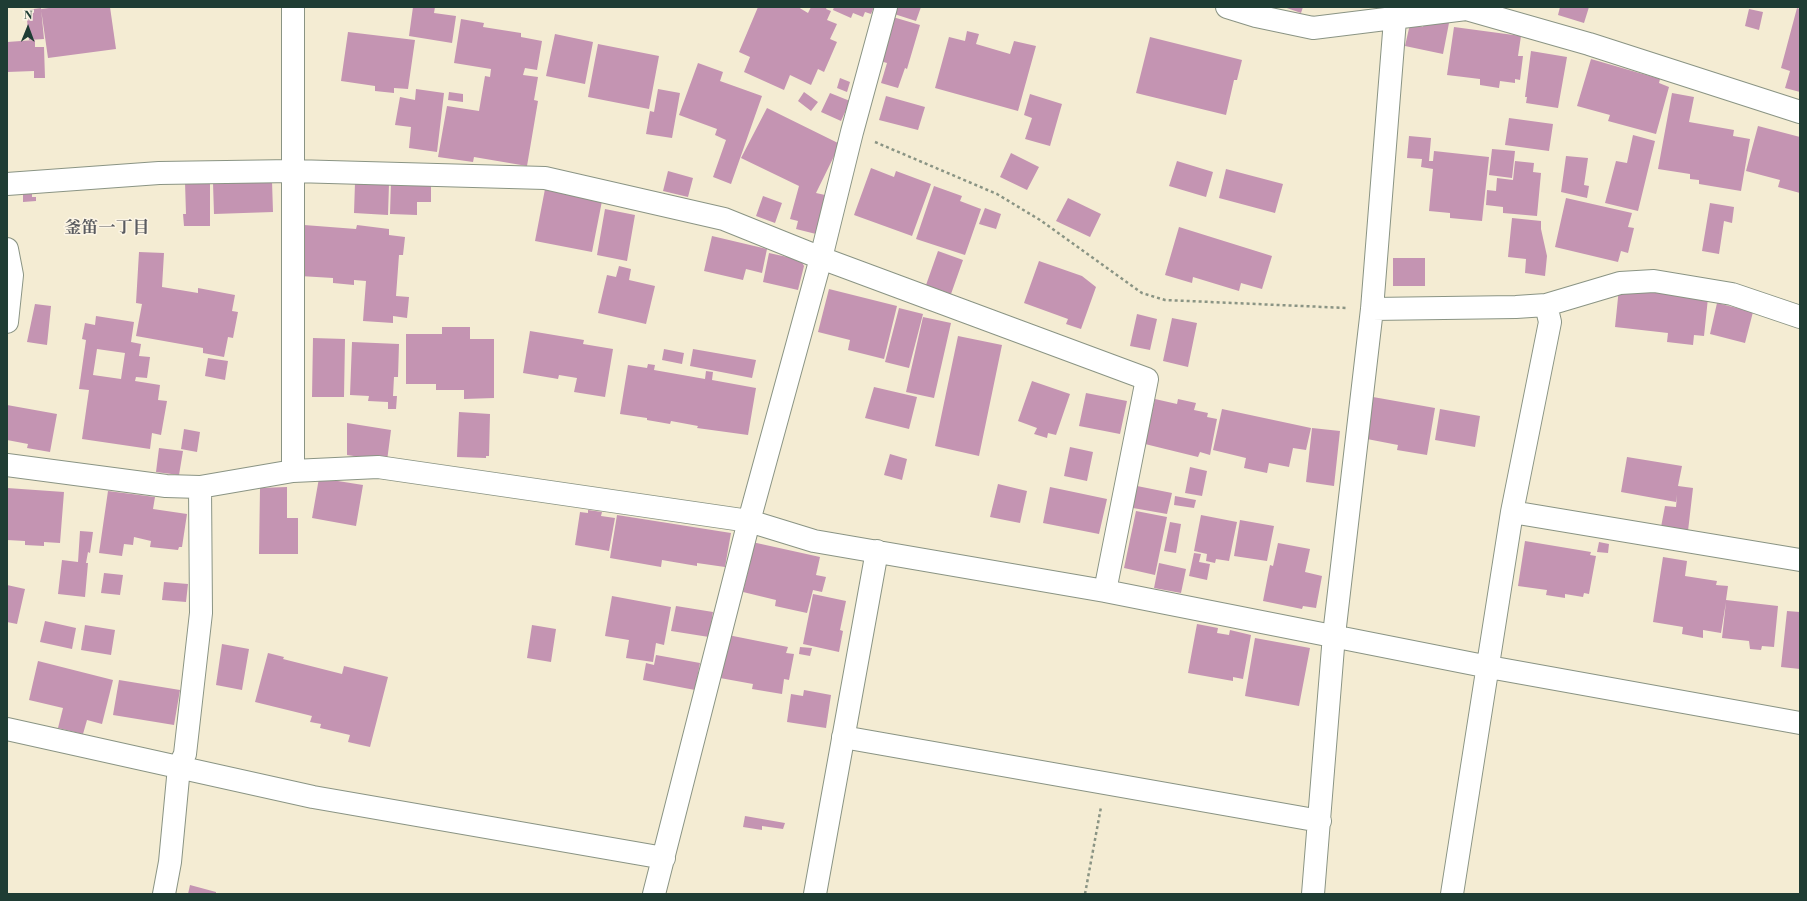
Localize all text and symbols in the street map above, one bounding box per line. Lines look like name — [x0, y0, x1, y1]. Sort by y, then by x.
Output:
north arrow — [8, 8, 48, 48]
text: N — [24, 9, 33, 23]
district label: 釜笛一丁目 — [65, 219, 149, 239]

